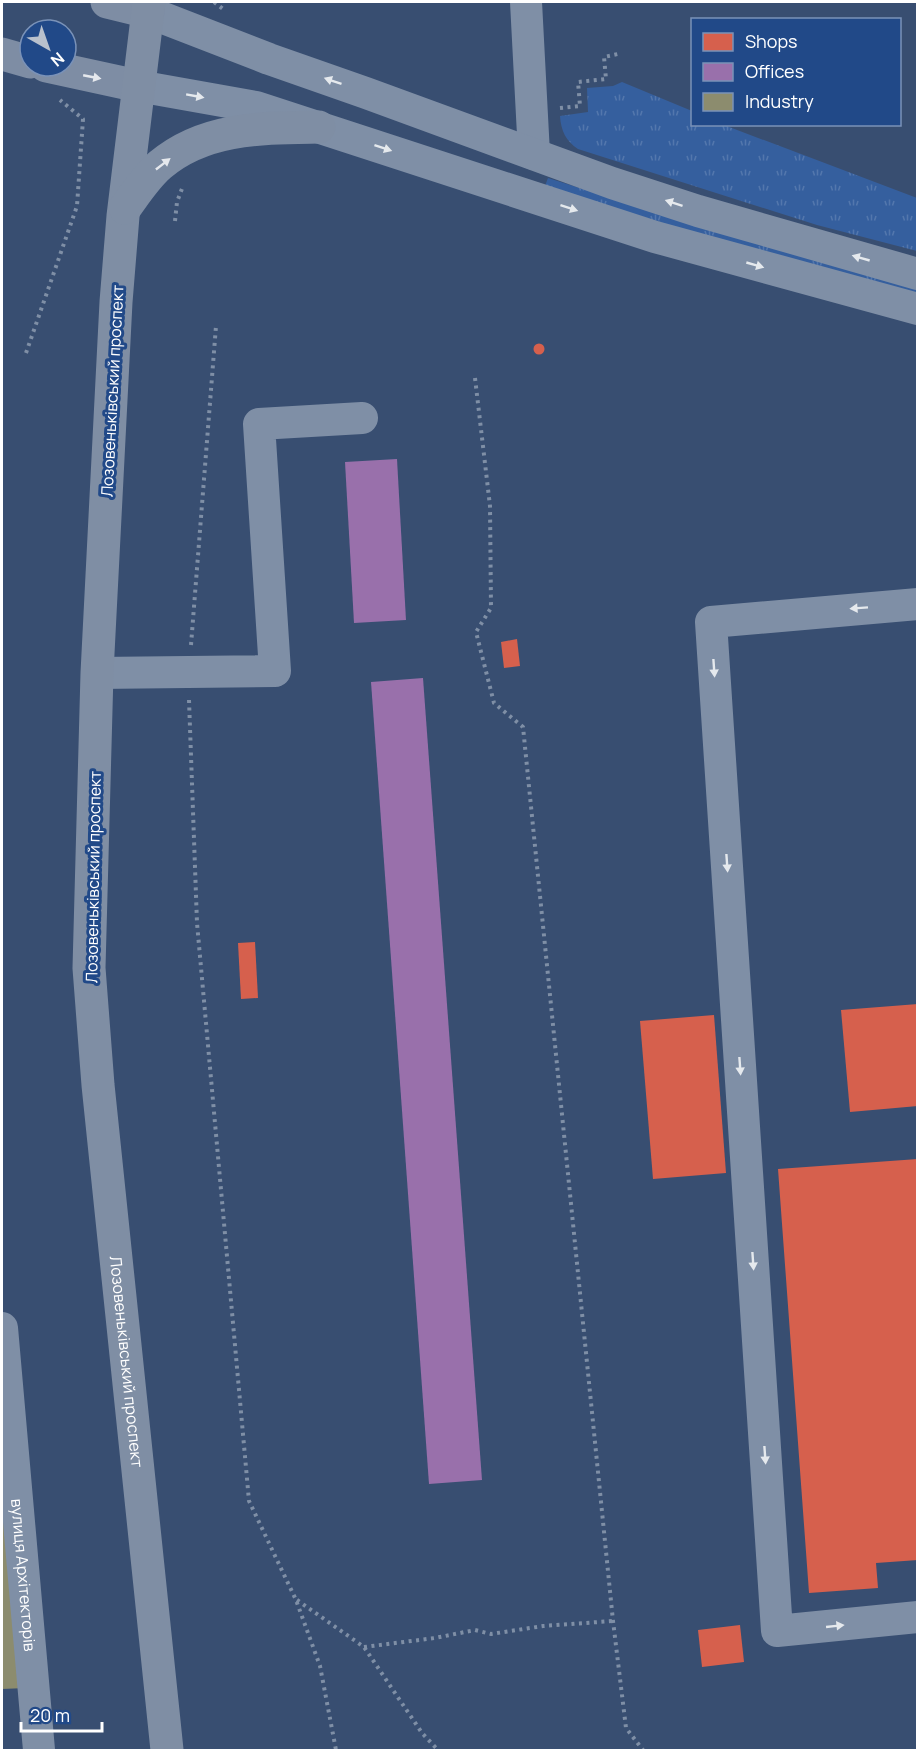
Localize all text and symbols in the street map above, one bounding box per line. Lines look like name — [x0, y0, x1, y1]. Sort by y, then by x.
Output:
north arrow — [18, 18, 78, 78]
legend — [691, 18, 901, 126]
text: Shops — [745, 29, 797, 53]
text: N — [46, 47, 69, 72]
text: Offices — [745, 59, 804, 83]
one-way arrow — [82, 73, 101, 82]
one-way arrow — [324, 76, 342, 85]
text: Industry — [745, 89, 814, 113]
one-way arrow — [186, 92, 205, 101]
one-way arrow — [374, 144, 392, 153]
one-way arrow — [156, 159, 171, 171]
one-way arrow — [665, 198, 683, 208]
one-way arrow — [560, 204, 578, 213]
one-way arrow — [852, 253, 870, 262]
one-way arrow — [746, 261, 764, 270]
street label: Лозовеньківський проспект — [95, 284, 129, 498]
one-way arrow — [850, 604, 869, 613]
one-way arrow — [709, 658, 719, 677]
street label: Лозовеньківський проспект — [80, 771, 106, 983]
one-way arrow — [722, 853, 731, 872]
one-way arrow — [735, 1056, 745, 1075]
one-way arrow — [748, 1251, 757, 1270]
street label: Лозовеньківський проспект — [105, 1255, 149, 1469]
one-way arrow — [761, 1446, 770, 1465]
street label: вулиця Архітекторів — [6, 1498, 41, 1653]
one-way arrow — [826, 1621, 845, 1630]
scale bar — [21, 1695, 102, 1733]
text: 20 m — [30, 1703, 70, 1727]

